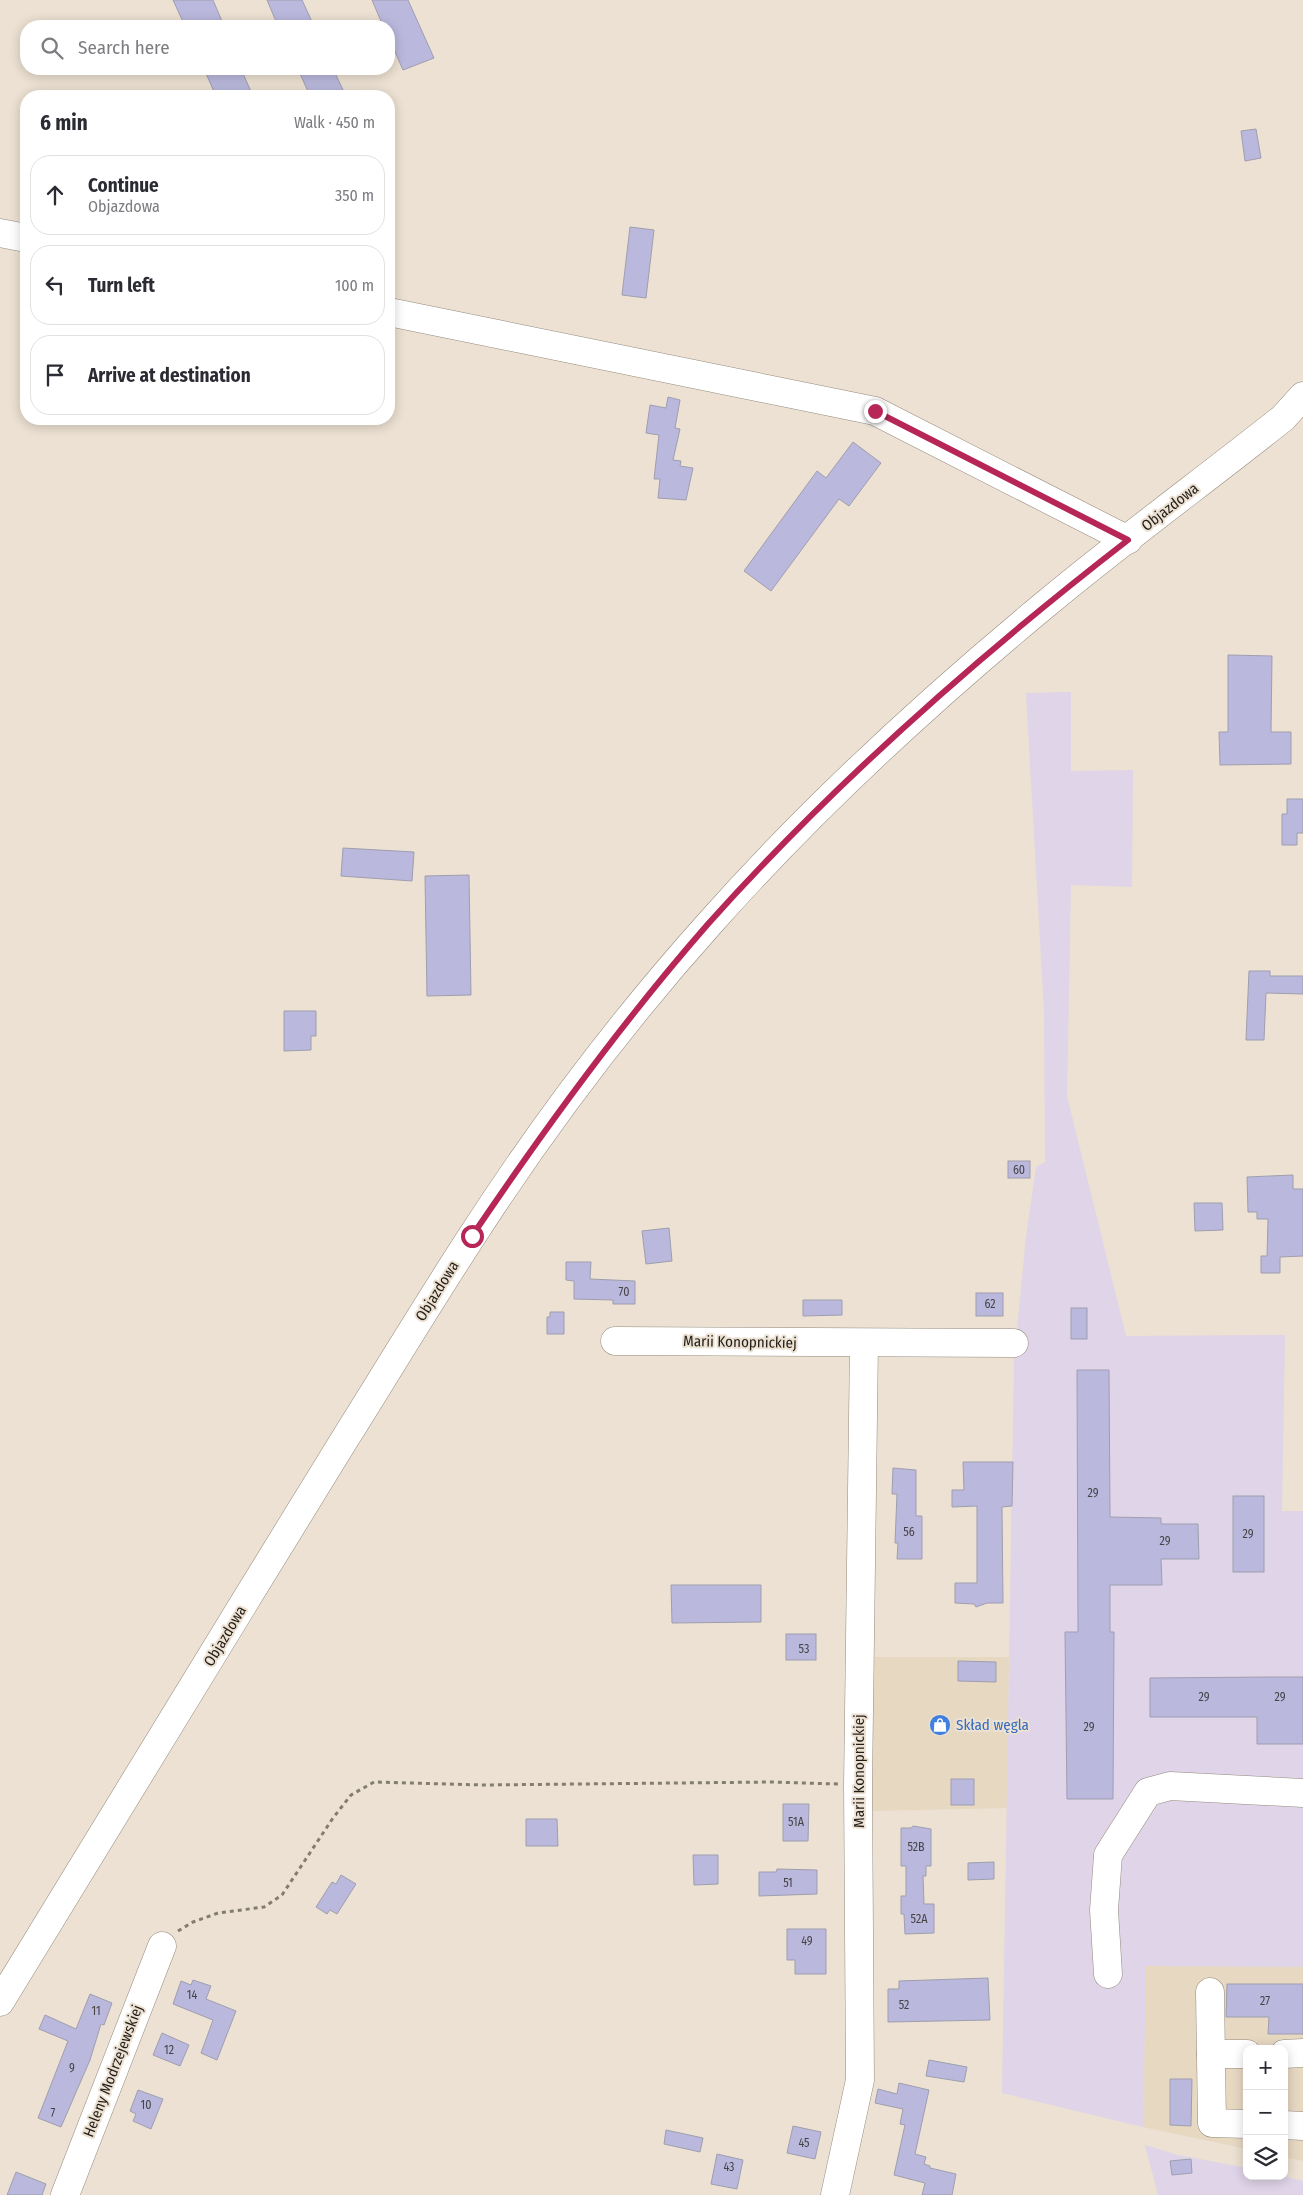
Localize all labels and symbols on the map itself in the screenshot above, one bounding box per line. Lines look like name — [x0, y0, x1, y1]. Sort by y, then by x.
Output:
route end — [864, 400, 887, 423]
street label: Objazdowa — [1138, 479, 1202, 535]
house number: 60 — [1013, 1163, 1025, 1177]
route start — [461, 1225, 484, 1248]
street label: Objazdowa — [412, 1258, 462, 1324]
house number: 70 — [619, 1285, 629, 1299]
house number: 62 — [984, 1297, 996, 1311]
street label: Marii Konopnickiej — [683, 1332, 797, 1352]
house number: 29 — [1087, 1486, 1099, 1500]
house number: 56 — [903, 1525, 915, 1539]
house number: 29 — [1242, 1527, 1254, 1541]
house number: 29 — [1159, 1534, 1171, 1548]
street label: Objazdowa — [200, 1603, 250, 1669]
house number: 53 — [799, 1642, 809, 1656]
house number: 29 — [1198, 1690, 1210, 1704]
house number: 29 — [1274, 1690, 1286, 1704]
shop icon: Skład węgla — [928, 1713, 952, 1737]
street label: Marii Konopnickiej — [850, 1714, 868, 1828]
place label: Skład węgla — [956, 1716, 1029, 1734]
house number: 29 — [1083, 1720, 1095, 1734]
house number: 51A — [788, 1815, 805, 1829]
house number: 52B — [907, 1840, 925, 1854]
house number: 51 — [783, 1876, 793, 1890]
house number: 52A — [911, 1912, 928, 1926]
house number: 49 — [801, 1934, 813, 1948]
house number: 14 — [187, 1988, 197, 2002]
house number: 27 — [1260, 1994, 1270, 2008]
house number: 52 — [899, 1998, 909, 2012]
street label: Heleny Modrzejewskiej — [79, 2002, 147, 2140]
house number: 11 — [91, 2004, 101, 2018]
house number: 12 — [164, 2043, 174, 2057]
house number: 9 — [69, 2061, 75, 2075]
house number: 10 — [141, 2098, 151, 2112]
house number: 7 — [51, 2106, 56, 2120]
house number: 45 — [798, 2136, 810, 2150]
house number: 43 — [723, 2160, 735, 2174]

